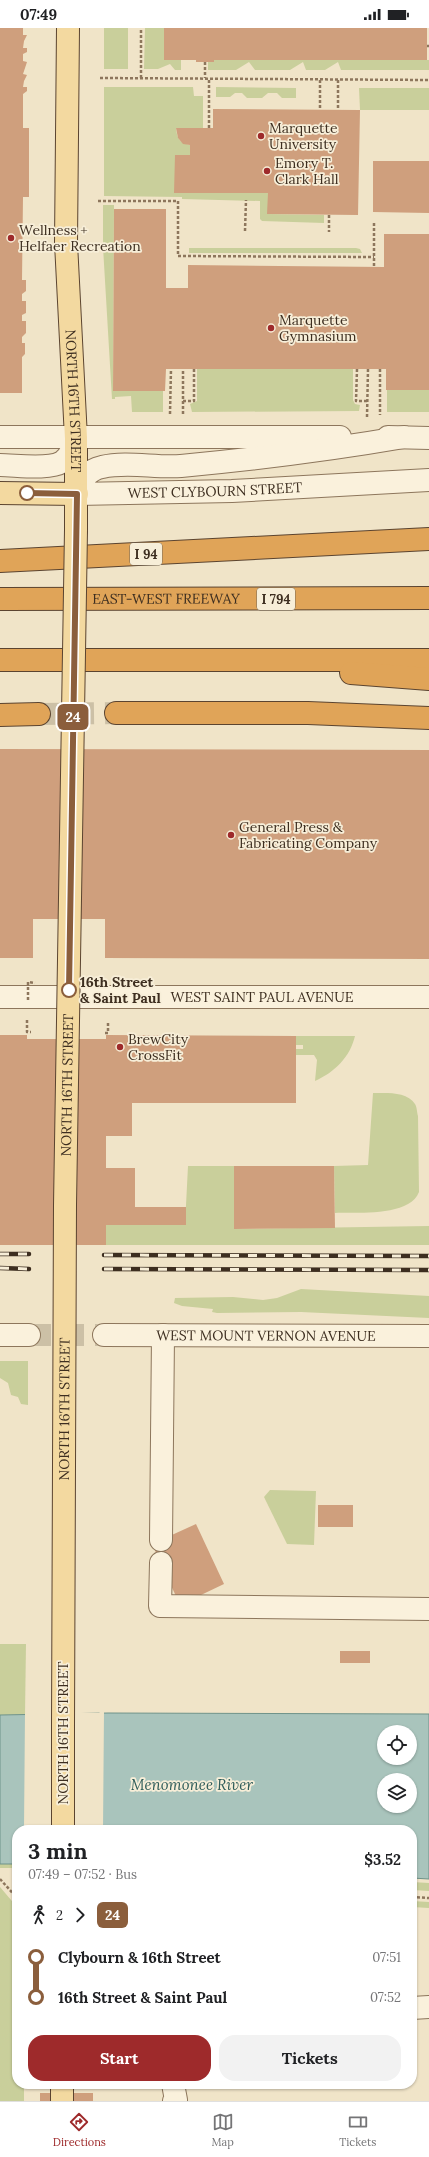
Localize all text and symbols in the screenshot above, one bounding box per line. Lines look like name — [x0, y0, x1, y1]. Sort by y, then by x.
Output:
text: 07:49 — [20, 5, 57, 24]
place label: Marquette University — [269, 119, 338, 153]
marker: Marquette University — [256, 131, 266, 141]
place label: Emory T. Clark Hall — [275, 154, 339, 188]
marker: Emory T. Clark Hall — [262, 166, 272, 176]
place label: Wellness + Helfaer Recreation — [19, 221, 141, 255]
marker: Wellness + Helfaer Recreation — [6, 233, 16, 243]
place label: Marquette Gymnasium — [279, 311, 357, 345]
marker: Marquette Gymnasium — [266, 323, 276, 333]
street label: NORTH 16TH STREET — [61, 329, 85, 472]
street label: WEST CLYBOURN STREET — [128, 478, 303, 502]
unlabelled marker — [19, 485, 35, 501]
road number: I 94 — [130, 543, 162, 565]
road number: I 794 — [257, 588, 295, 610]
street label: EAST-WEST FREEWAY — [92, 589, 241, 608]
line badge: 24 — [55, 704, 91, 730]
text: 24 — [65, 708, 81, 726]
place label: General Press & Fabricating Company — [239, 818, 378, 852]
marker: General Press & Fabricating Company — [226, 830, 236, 840]
place label: 16th Street & Saint Paul — [80, 973, 161, 1007]
marker: 16th Street & Saint Paul — [61, 982, 77, 998]
street label: WEST SAINT PAUL AVENUE — [171, 988, 354, 1006]
street label: NORTH 16TH STREET — [57, 1013, 77, 1157]
place label: BrewCity CrossFit — [128, 1030, 189, 1064]
marker: BrewCity CrossFit — [115, 1042, 125, 1052]
street label: WEST MOUNT VERNON AVENUE — [156, 1326, 376, 1345]
street label: NORTH 16TH STREET — [55, 1337, 73, 1480]
street label: NORTH 16TH STREET — [54, 1662, 72, 1804]
map controls — [377, 1725, 417, 1813]
button: locate — [377, 1725, 417, 1765]
button: layers — [377, 1773, 417, 1813]
water label: Menomonee River — [131, 1775, 253, 1794]
text: 3 min — [28, 1837, 88, 1865]
text: $3.52 — [364, 1850, 401, 1869]
text: 07:49 – 07:52 · Bus — [28, 1866, 137, 1883]
icon: walk — [28, 1904, 50, 1926]
icon: forward — [69, 1904, 91, 1926]
text: 24 — [105, 1906, 120, 1924]
text: 2 — [56, 1907, 63, 1924]
text: Clybourn & 16th Street — [58, 1948, 221, 1967]
text: 07:51 — [372, 1949, 401, 1966]
text: 16th Street & Saint Paul — [58, 1988, 227, 2007]
text: 07:52 — [370, 1989, 401, 2006]
button: Start — [28, 2035, 211, 2081]
button: Tickets — [219, 2035, 401, 2081]
tab: Directions — [53, 2111, 106, 2149]
tab: Map — [211, 2111, 234, 2149]
tab: Tickets — [339, 2111, 376, 2149]

